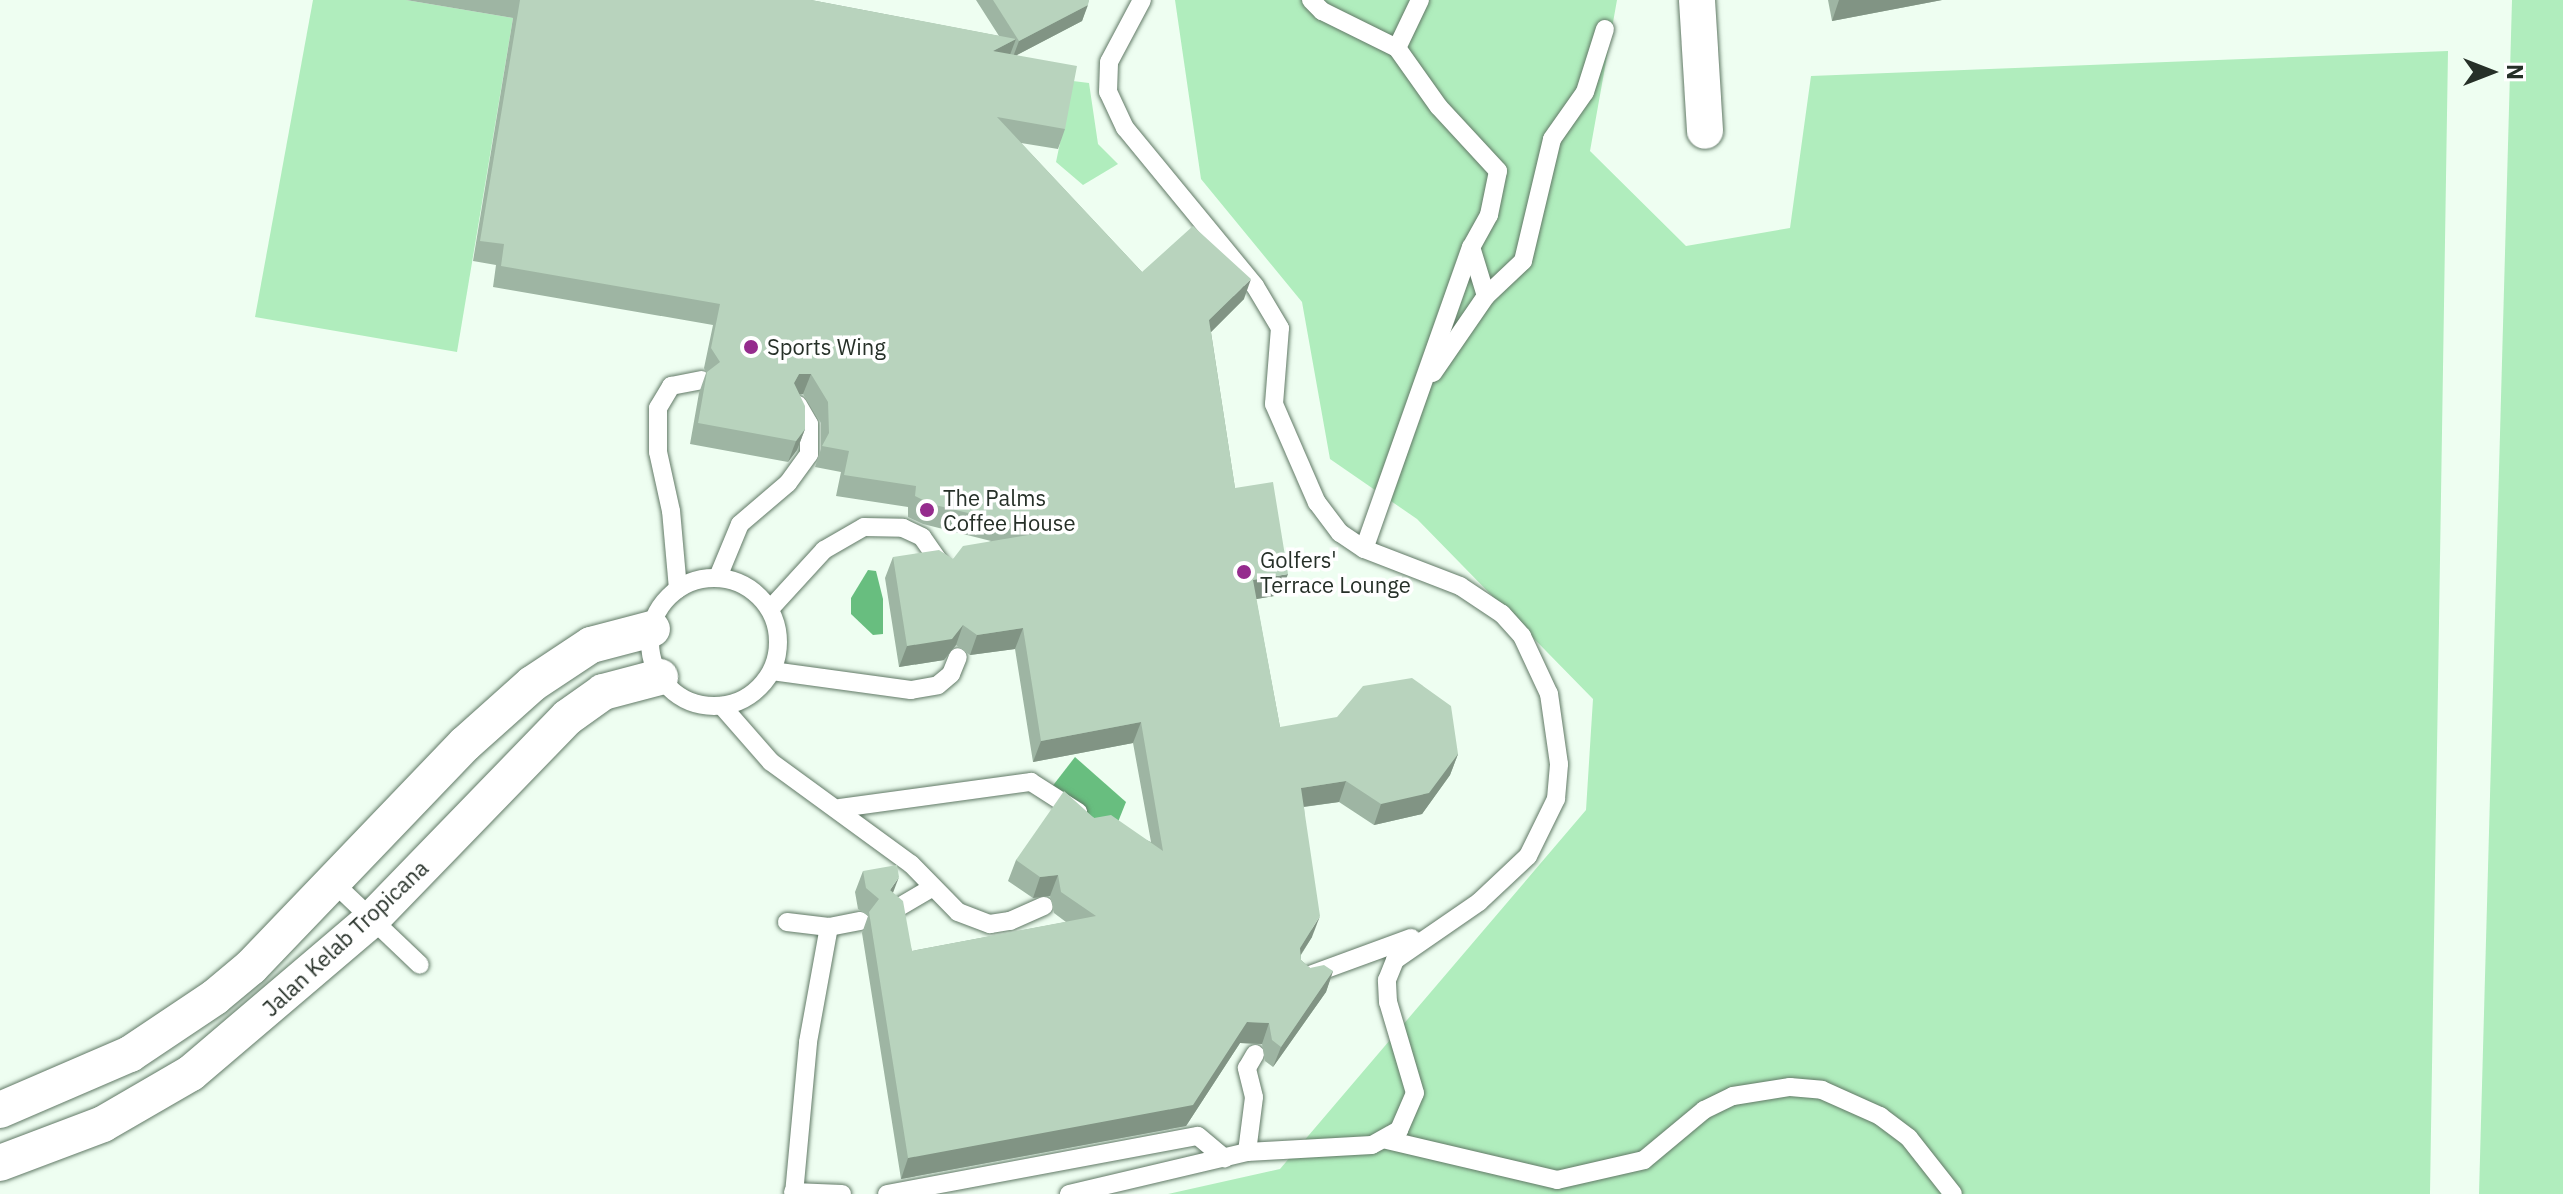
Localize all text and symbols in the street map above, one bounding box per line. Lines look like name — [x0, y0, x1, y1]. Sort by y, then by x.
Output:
north arrow — [2451, 32, 2531, 112]
text: N — [2501, 64, 2530, 80]
place label: Sports Wing — [767, 334, 886, 360]
marker: Sports Wing — [742, 338, 760, 356]
place label: The Palms Coffee House — [943, 484, 1076, 536]
marker: The Palms Coffee House — [918, 501, 936, 519]
place label: Golfers' Terrace Lounge — [1260, 546, 1411, 598]
marker: Golfers' Terrace Lounge — [1235, 563, 1253, 581]
street label: Jalan Kelab Tropicana — [257, 854, 433, 1022]

